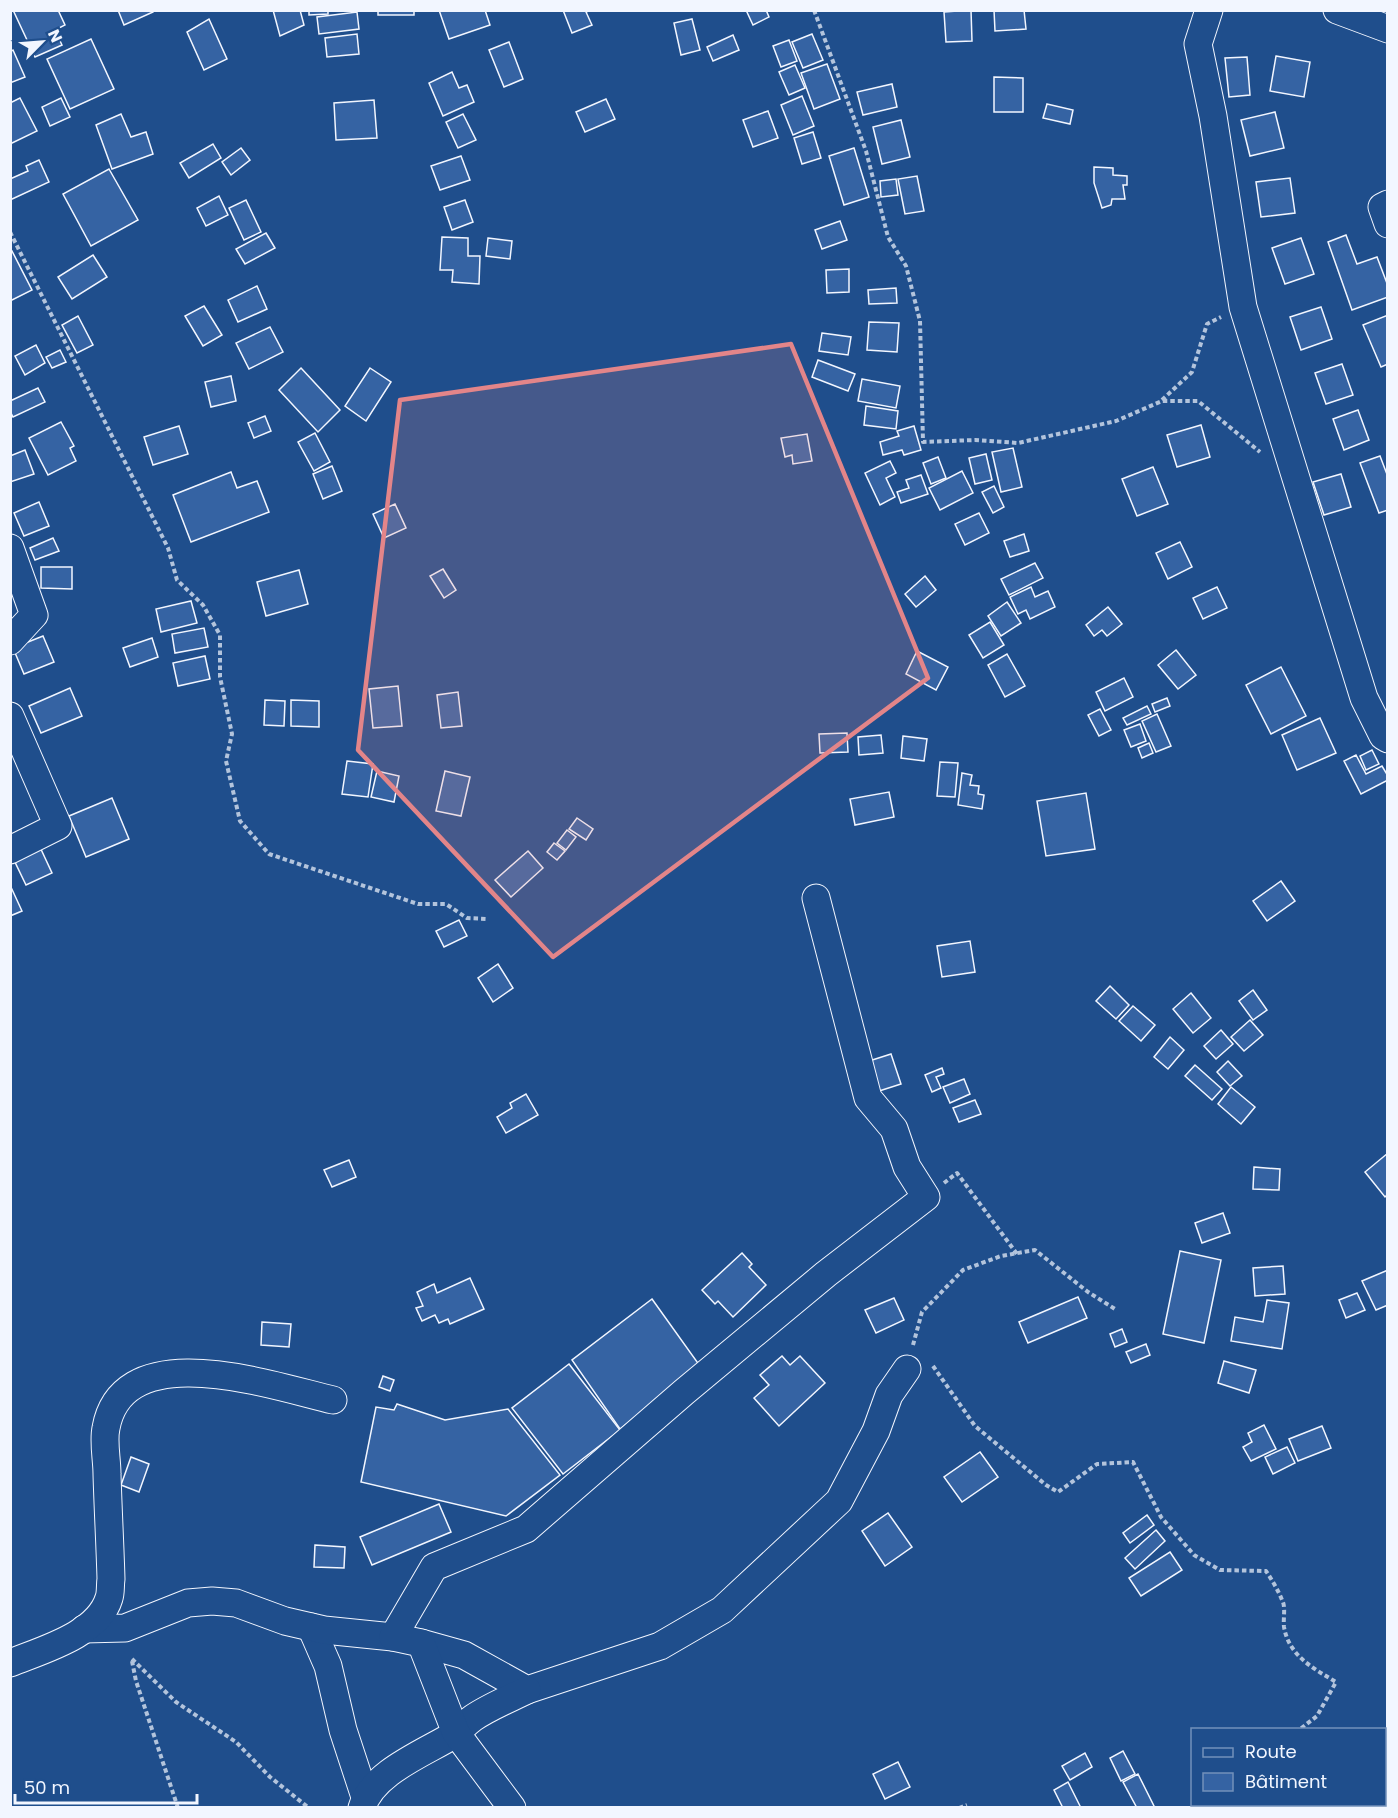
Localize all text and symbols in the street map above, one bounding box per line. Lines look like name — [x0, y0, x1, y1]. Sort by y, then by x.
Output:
north arrow — [12, 12, 72, 72]
text: N — [42, 26, 68, 46]
legend — [1191, 1728, 1386, 1806]
text: Route — [1245, 1739, 1297, 1764]
scale bar — [15, 1767, 196, 1805]
text: Bâtiment — [1245, 1769, 1327, 1794]
text: 50 m — [24, 1775, 70, 1800]

